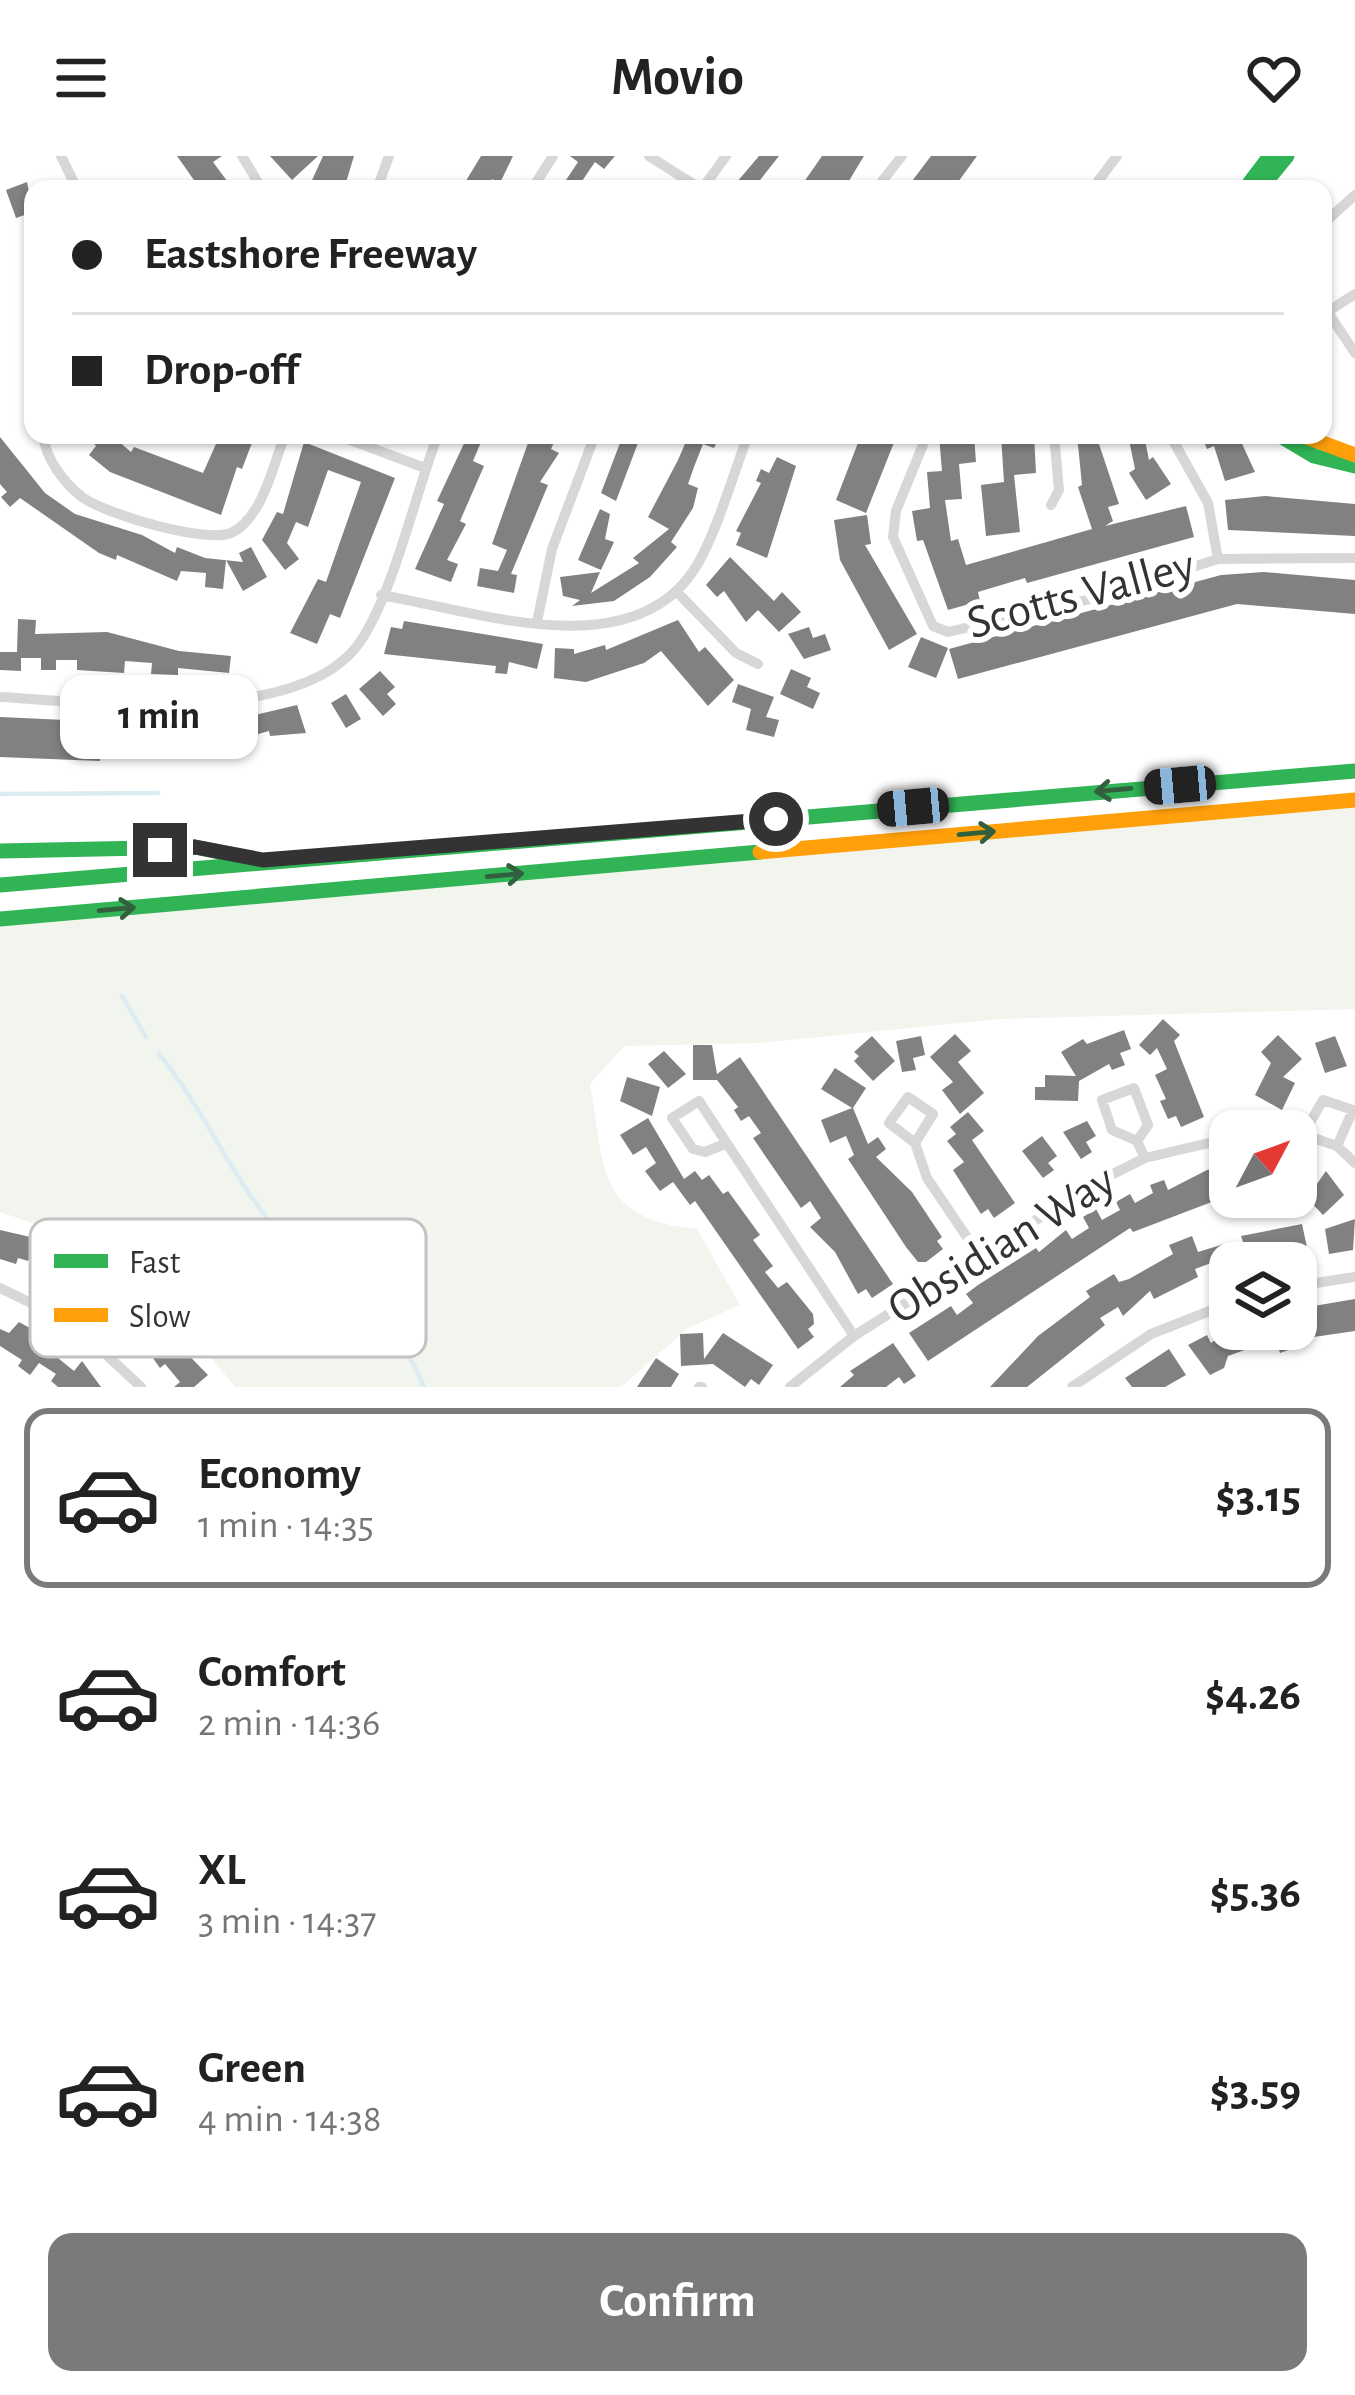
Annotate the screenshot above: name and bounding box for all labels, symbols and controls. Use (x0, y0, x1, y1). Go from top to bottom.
icon: menu (48, 45, 114, 111)
icon: heart (1241, 45, 1307, 111)
text: Movio (611, 51, 744, 105)
text: Eastshore Freeway (144, 232, 477, 277)
text: Drop-off (144, 348, 299, 393)
street label: Scotts Valley (962, 542, 1200, 648)
callout: 1 min (61, 676, 259, 760)
text: 1 min (118, 697, 200, 736)
car (1143, 764, 1217, 806)
one-way arrow (1094, 779, 1133, 802)
car (876, 786, 950, 828)
route start (749, 792, 803, 846)
one-way arrow (957, 821, 996, 844)
route end (133, 823, 187, 877)
one-way arrow (485, 863, 524, 886)
one-way arrow (96, 897, 135, 920)
north arrow (1209, 1110, 1317, 1218)
map controls (1209, 1110, 1317, 1350)
street label: Obsidian Way (880, 1156, 1124, 1334)
legend (30, 1219, 426, 1357)
button: layers (1209, 1242, 1317, 1350)
text: Fast (129, 1247, 181, 1280)
text: Slow (129, 1301, 190, 1334)
icon: car (54, 1444, 162, 1552)
text: Economy (198, 1452, 361, 1497)
text: $3.15 (1215, 1475, 1301, 1520)
text: 1 min · 14:35 (198, 1506, 374, 1545)
icon: car (54, 1642, 162, 1750)
text: Comfort (198, 1650, 346, 1695)
text: $4.26 (1205, 1673, 1301, 1718)
text: 2 min · 14:36 (198, 1704, 380, 1743)
icon: car (54, 1840, 162, 1948)
text: XL (198, 1848, 246, 1893)
text: $5.36 (1210, 1871, 1301, 1916)
text: 3 min · 14:37 (198, 1902, 377, 1941)
icon: car (54, 2038, 162, 2146)
text: Green (198, 2046, 306, 2091)
text: $3.59 (1210, 2069, 1301, 2114)
text: 4 min · 14:38 (198, 2100, 381, 2139)
button: Confirm (48, 2233, 1307, 2371)

